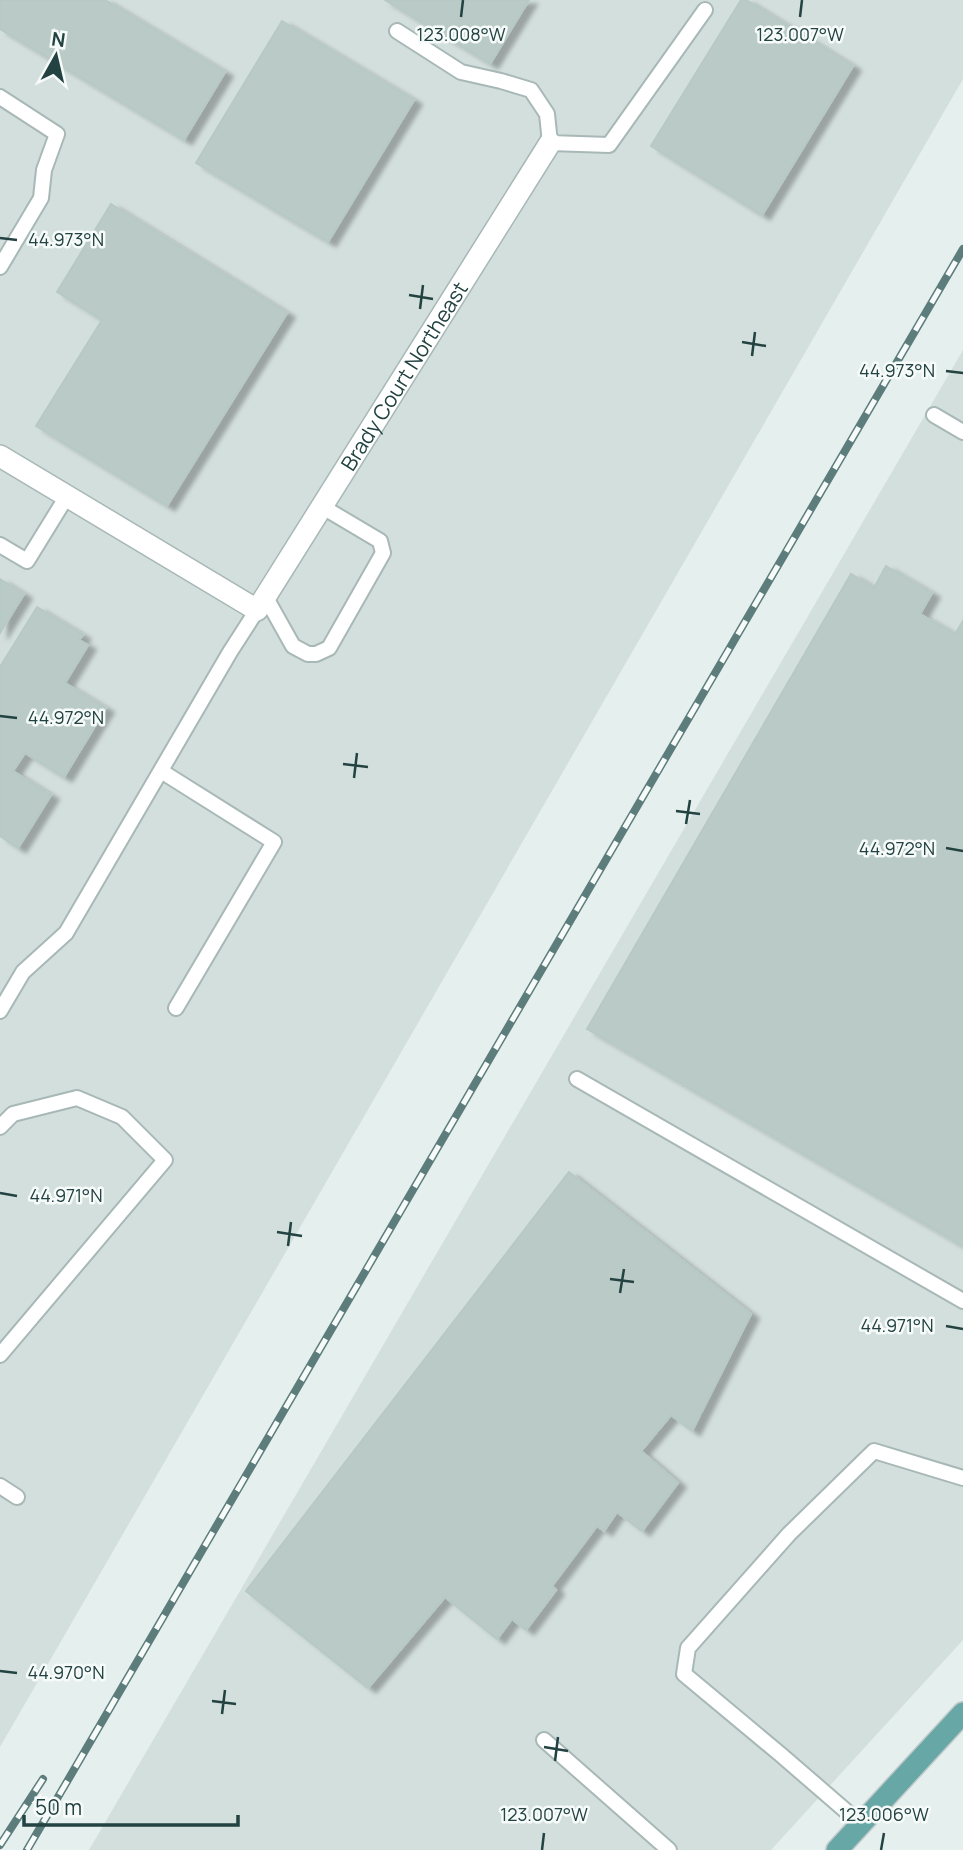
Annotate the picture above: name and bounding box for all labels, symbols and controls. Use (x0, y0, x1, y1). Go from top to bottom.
north arrow (21, 21, 91, 91)
text: 123.008°W (416, 22, 506, 46)
text: 123.007°W (756, 22, 844, 46)
text: N (50, 25, 67, 53)
text: 44.973°N (28, 227, 104, 251)
street label: Brady Court Northeast (334, 276, 474, 476)
text: 44.973°N (859, 358, 935, 382)
text: 44.972°N (28, 705, 104, 729)
text: 44.972°N (859, 836, 935, 860)
text: 44.971°N (29, 1183, 103, 1207)
text: 44.971°N (860, 1313, 934, 1337)
text: 44.970°N (28, 1660, 104, 1684)
scale bar (24, 1784, 238, 1828)
text: 50 m (35, 1793, 82, 1821)
text: 123.007°W (500, 1802, 588, 1826)
text: 123.006°W (839, 1802, 929, 1826)

